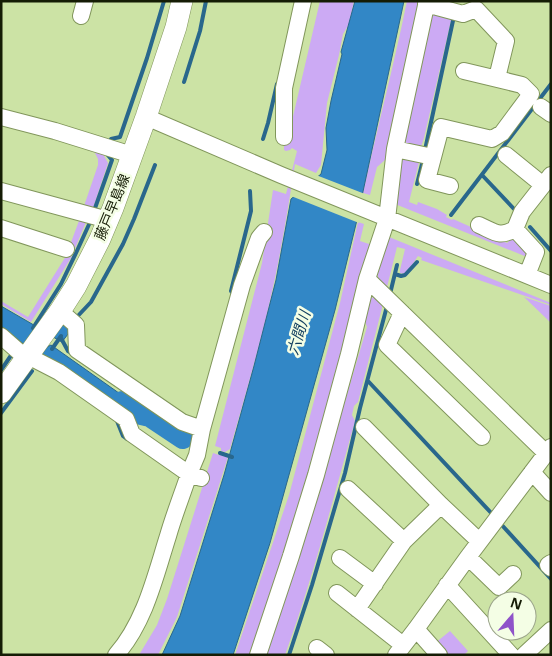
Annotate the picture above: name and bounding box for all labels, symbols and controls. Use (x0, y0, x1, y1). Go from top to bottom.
street label: 藤戸早島線 (90, 171, 133, 243)
water label: 六間川 (282, 306, 315, 357)
north arrow (487, 591, 537, 641)
text: N (508, 592, 525, 614)

